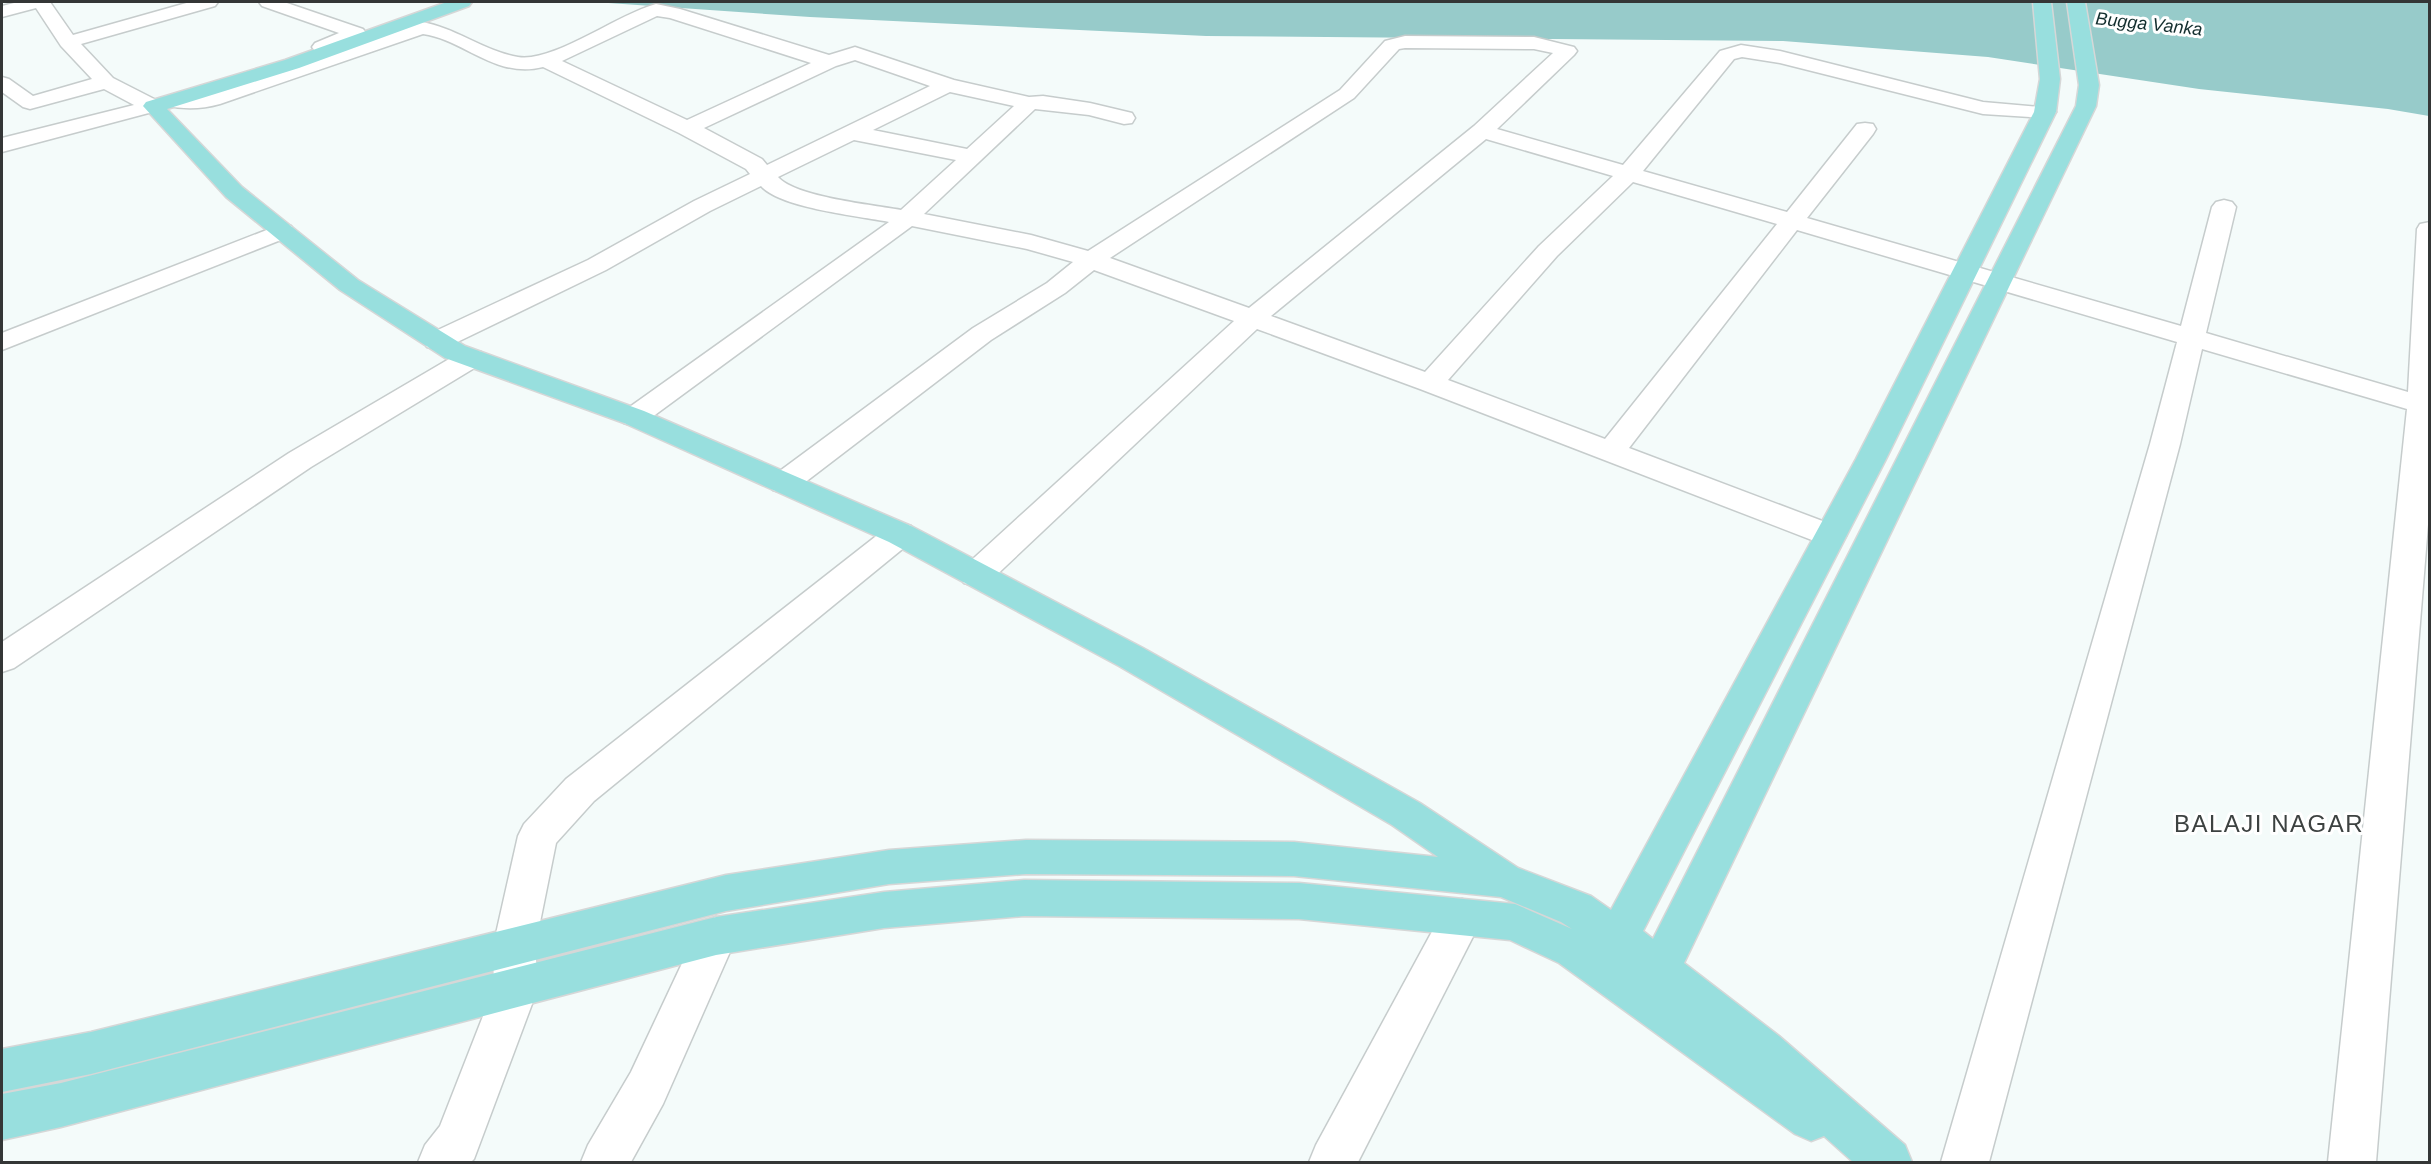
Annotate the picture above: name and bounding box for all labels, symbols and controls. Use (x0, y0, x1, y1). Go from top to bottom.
water label: Bugga Vanka (2095, 8, 2203, 40)
district label: BALAJI NAGAR (2174, 810, 2364, 837)

